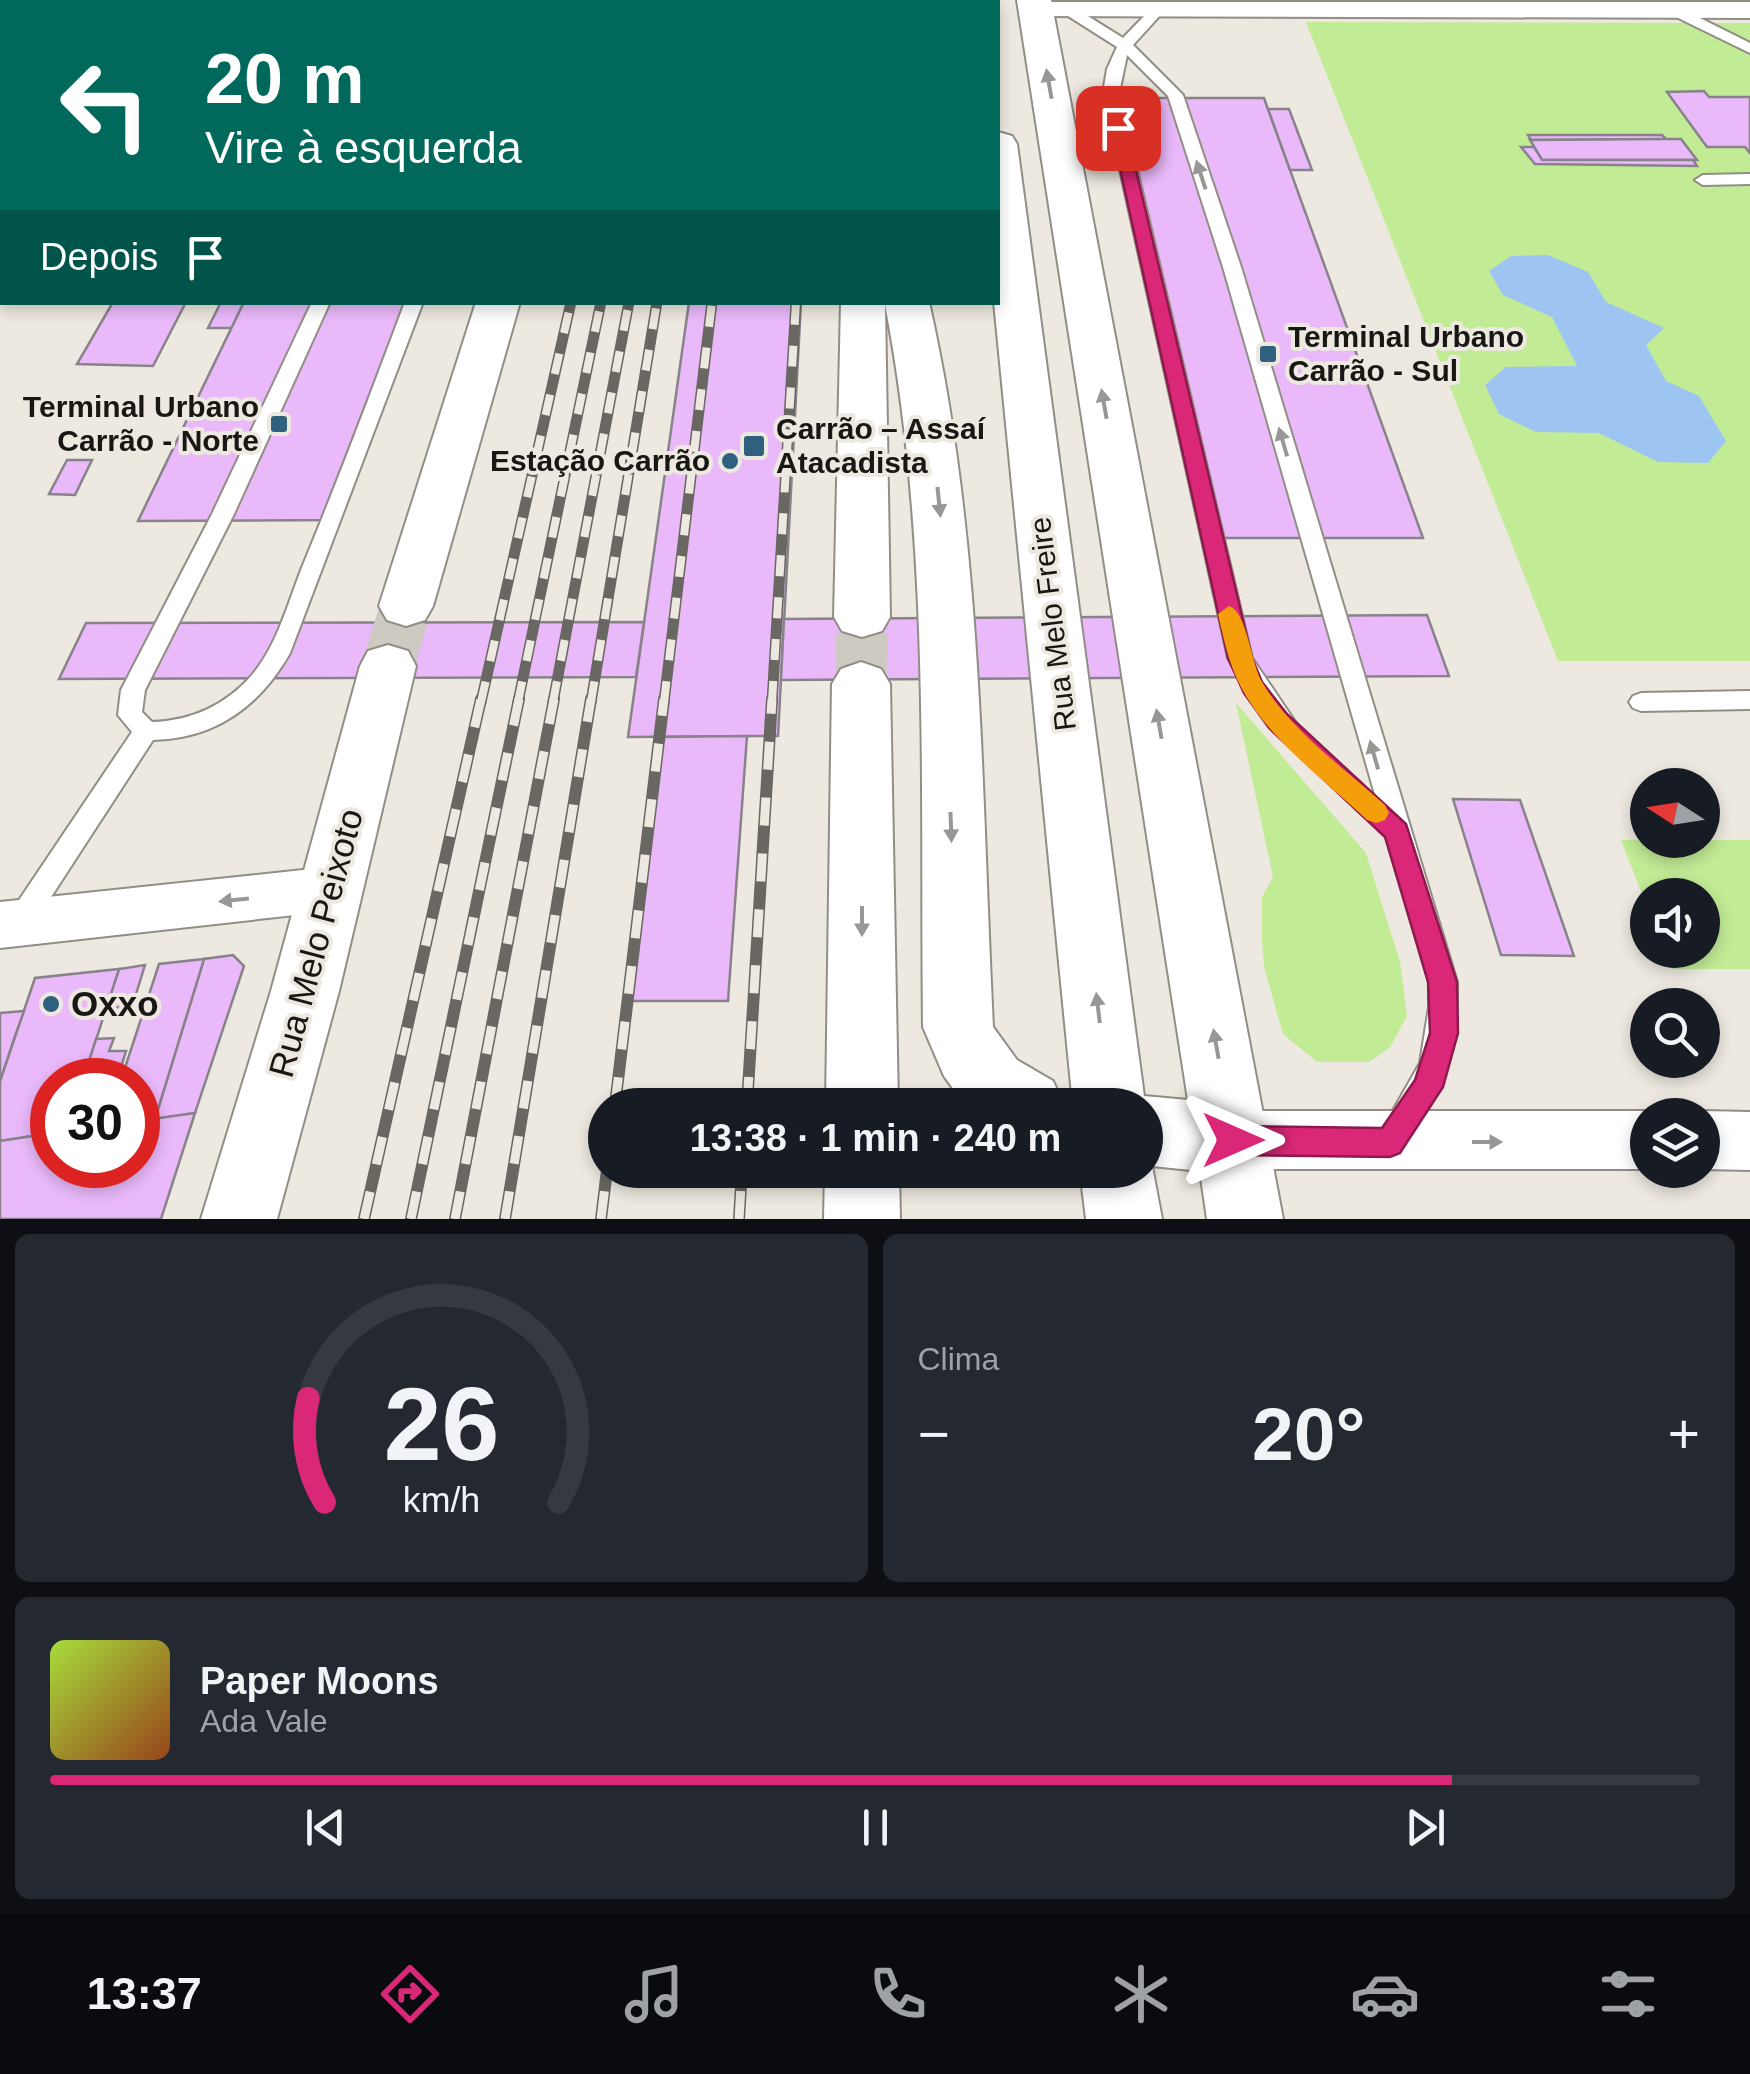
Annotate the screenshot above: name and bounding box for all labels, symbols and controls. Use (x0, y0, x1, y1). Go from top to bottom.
icon: left (40, 40, 170, 170)
text: 20 m (205, 40, 365, 118)
one-way arrow (1041, 67, 1056, 99)
pin (1076, 86, 1161, 171)
icon: arrive (1091, 101, 1146, 156)
text: Vire à esquerda (205, 122, 522, 173)
one-way arrow (1193, 159, 1208, 189)
icon: arrive (178, 230, 233, 285)
text: Depois (40, 236, 158, 278)
place label: Terminal Urbano Carrão - Sul (1288, 320, 1524, 387)
marker: Terminal Urbano Carrão - Sul (1257, 343, 1279, 365)
one-way arrow (1096, 388, 1111, 419)
place label: Terminal Urbano Carrão - Norte (23, 390, 259, 457)
place label: Carrão – Assaí Atacadista (776, 412, 987, 479)
marker: Terminal Urbano Carrão - Norte (268, 413, 290, 435)
one-way arrow (1275, 427, 1290, 457)
marker: Carrão – Assaí Atacadista (741, 433, 767, 459)
place label: Estação Carrão (490, 444, 710, 477)
marker: Estação Carrão (719, 450, 741, 472)
one-way arrow (931, 487, 947, 519)
street label: Rua Melo Freire (1023, 515, 1082, 733)
one-way arrow (1151, 708, 1166, 739)
one-way arrow (1366, 739, 1381, 769)
north arrow (1630, 768, 1720, 858)
map controls (1630, 768, 1720, 1188)
street label: Rua Melo Peixoto (261, 804, 370, 1081)
one-way arrow (943, 811, 959, 843)
button: sound (1630, 878, 1720, 968)
one-way arrow (218, 892, 250, 908)
one-way arrow (854, 905, 870, 937)
place label: Oxxo (71, 984, 159, 1023)
button: search (1630, 988, 1720, 1078)
one-way arrow (1090, 992, 1106, 1024)
marker: Oxxo (40, 993, 62, 1015)
one-way arrow (1208, 1028, 1223, 1059)
speed limit sign: 30 (30, 1058, 160, 1188)
position arrow (1181, 1088, 1285, 1192)
button: layers (1630, 1098, 1720, 1188)
text: 13:38 · 1 min · 240 m (690, 1117, 1061, 1159)
one-way arrow (1471, 1133, 1503, 1149)
text: Clima (918, 1341, 999, 1377)
text: 26 (383, 1366, 499, 1482)
text: 20° (1252, 1392, 1365, 1476)
text: − (918, 1403, 950, 1465)
text: + (1668, 1403, 1700, 1465)
text: km/h (403, 1480, 480, 1520)
text: Paper Moons (200, 1660, 439, 1702)
text: Ada Vale (200, 1703, 328, 1739)
icon: previous (298, 1800, 353, 1855)
icon: pause (848, 1800, 903, 1855)
icon: next (1398, 1800, 1453, 1855)
icon: directions (375, 1959, 445, 2029)
icon: music (619, 1959, 689, 2029)
icon: phone (863, 1959, 933, 2029)
icon: climate (1106, 1959, 1176, 2029)
icon: car (1350, 1959, 1420, 2029)
icon: filters (1593, 1959, 1663, 2029)
text: 13:37 (87, 1968, 202, 2019)

